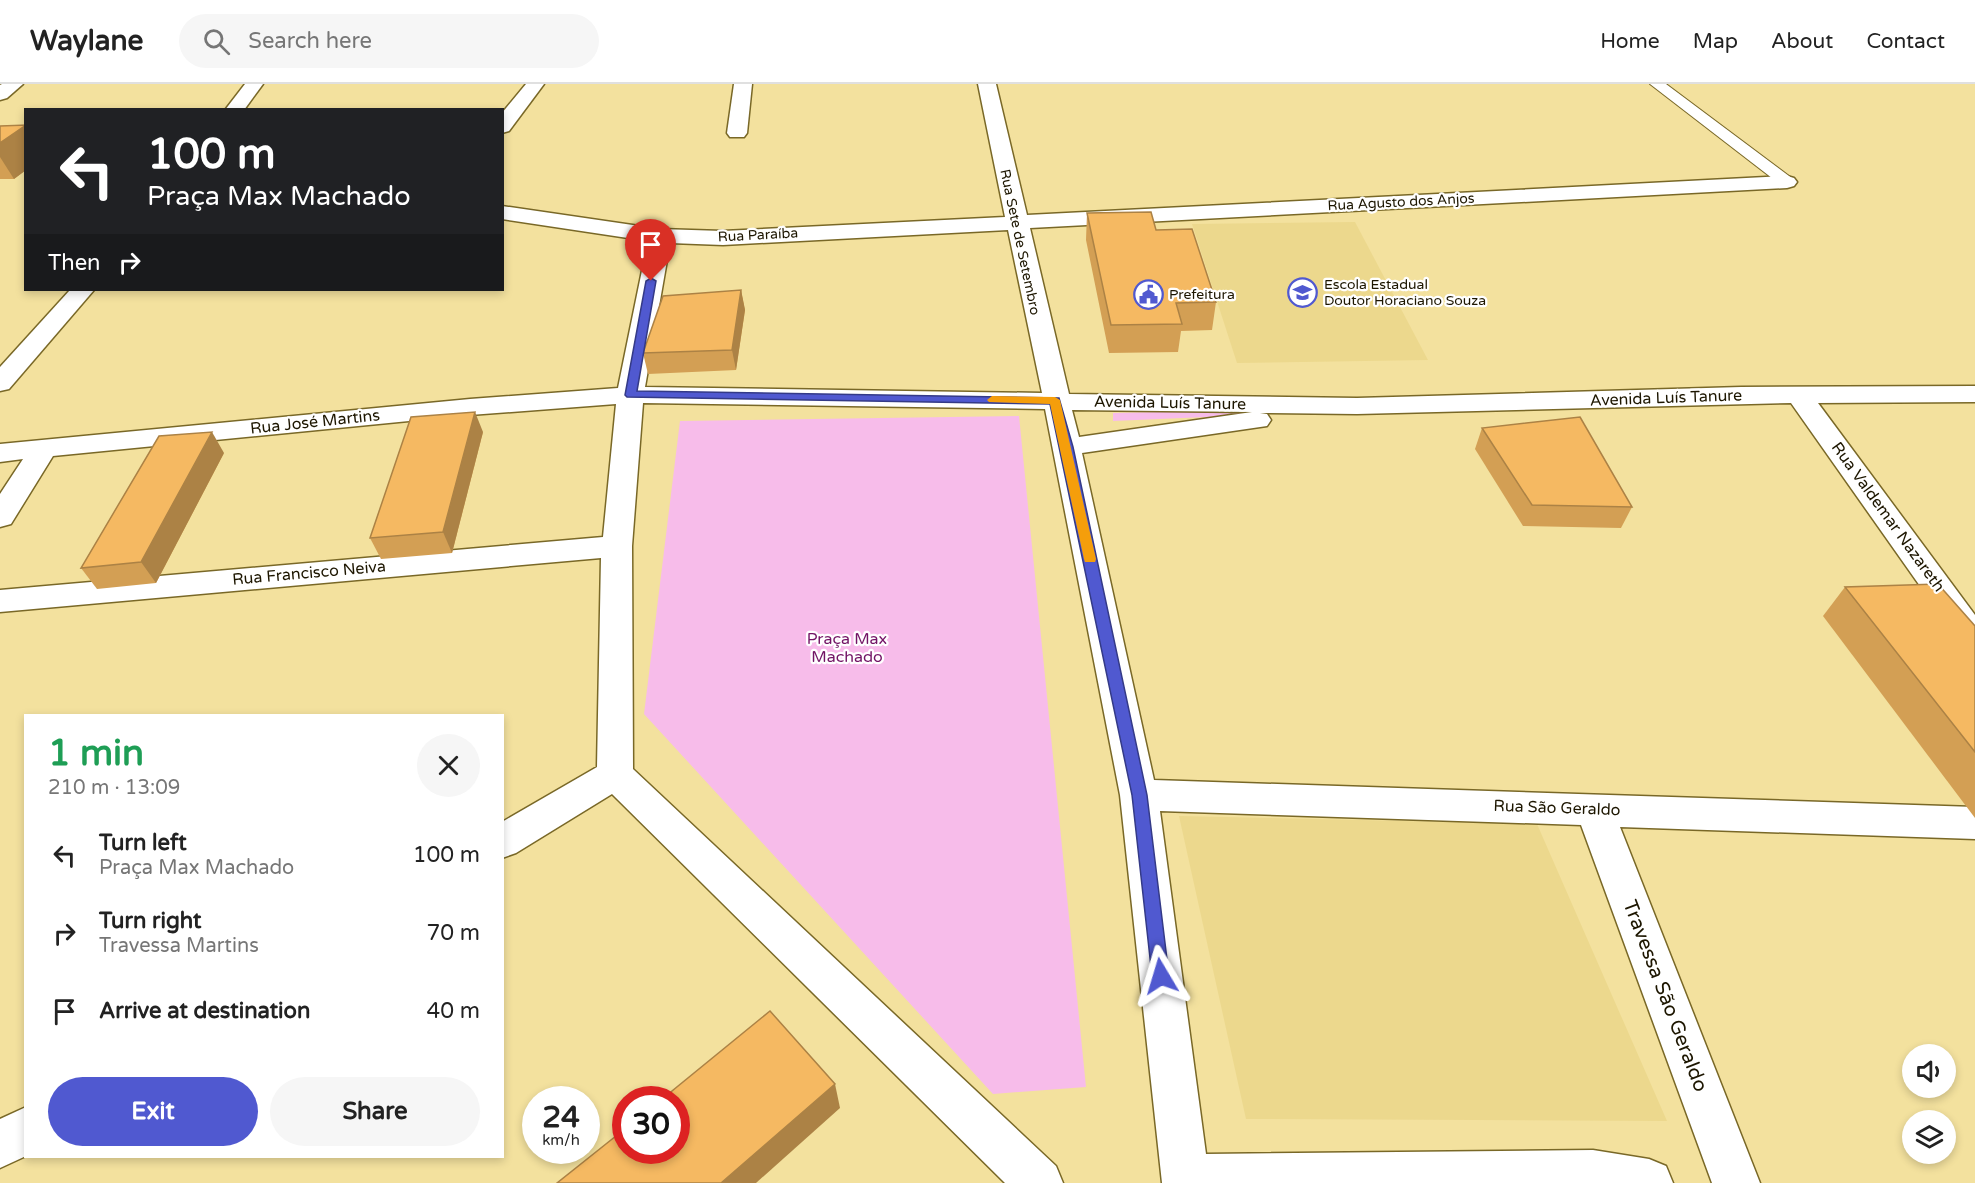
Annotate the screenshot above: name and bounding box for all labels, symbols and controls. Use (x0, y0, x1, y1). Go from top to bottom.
search box (179, 14, 599, 68)
text: Waylane (30, 24, 143, 58)
icon: search (200, 25, 233, 58)
text: Search here (248, 28, 372, 54)
text: Home (1600, 29, 1660, 54)
text: Map (1693, 29, 1738, 54)
text: About (1771, 29, 1833, 54)
text: Contact (1866, 29, 1945, 54)
text: 100 m (147, 129, 276, 180)
icon: left (48, 132, 126, 210)
street label: Rua Sete de Setembro (996, 167, 1044, 317)
text: Praça Max Machado (147, 180, 411, 213)
street label: Rua Agusto dos Anjos (1327, 190, 1475, 214)
pin (625, 219, 676, 281)
street label: Rua Paraíba (717, 224, 799, 246)
icon: arrive (634, 228, 667, 261)
icon: right (113, 246, 146, 279)
text: Then (48, 250, 101, 276)
school or university icon: Escola Estadual Doutor Horaciano Souza (1287, 276, 1319, 308)
place label: Escola Estadual Doutor Horaciano Souza (1324, 276, 1486, 309)
public building icon: Prefeitura (1132, 278, 1164, 310)
place label: Prefeitura (1169, 286, 1235, 303)
street label: Avenida Luís Tanure (1590, 385, 1742, 411)
street label: Avenida Luís Tanure (1094, 392, 1246, 414)
street label: Rua José Martins (249, 405, 381, 439)
street label: Rua Valdemar Nazareth (1827, 438, 1949, 596)
street label: Rua Francisco Neiva (231, 556, 387, 590)
park label: Praça Max Machado (807, 629, 887, 667)
text: 1 min (48, 732, 144, 775)
button: close (417, 734, 480, 797)
text: 210 m · 13:09 (48, 776, 180, 800)
street label: Rua São Geraldo (1493, 796, 1621, 820)
text: Turn left (99, 830, 187, 856)
icon: left (48, 839, 81, 872)
text: 100 m (413, 842, 480, 868)
text: Praça Max Machado (99, 856, 294, 880)
street label: Travessa São Geraldo (1617, 897, 1713, 1095)
text: Turn right (99, 908, 201, 934)
icon: right (48, 917, 81, 950)
text: 70 m (426, 920, 480, 946)
text: Travessa Martins (99, 934, 259, 958)
position arrow (1129, 944, 1193, 1008)
icon: arrive (48, 995, 81, 1028)
text: Arrive at destination (99, 998, 310, 1024)
text: 40 m (426, 998, 480, 1024)
map controls (1902, 1044, 1956, 1164)
button: sound (1902, 1044, 1956, 1098)
button: Exit (48, 1077, 258, 1146)
button: Share (270, 1077, 480, 1146)
speed limit sign: 30 (612, 1086, 690, 1164)
text: 24 (542, 1099, 580, 1136)
button: layers (1902, 1110, 1956, 1164)
text: km/h (542, 1131, 580, 1149)

